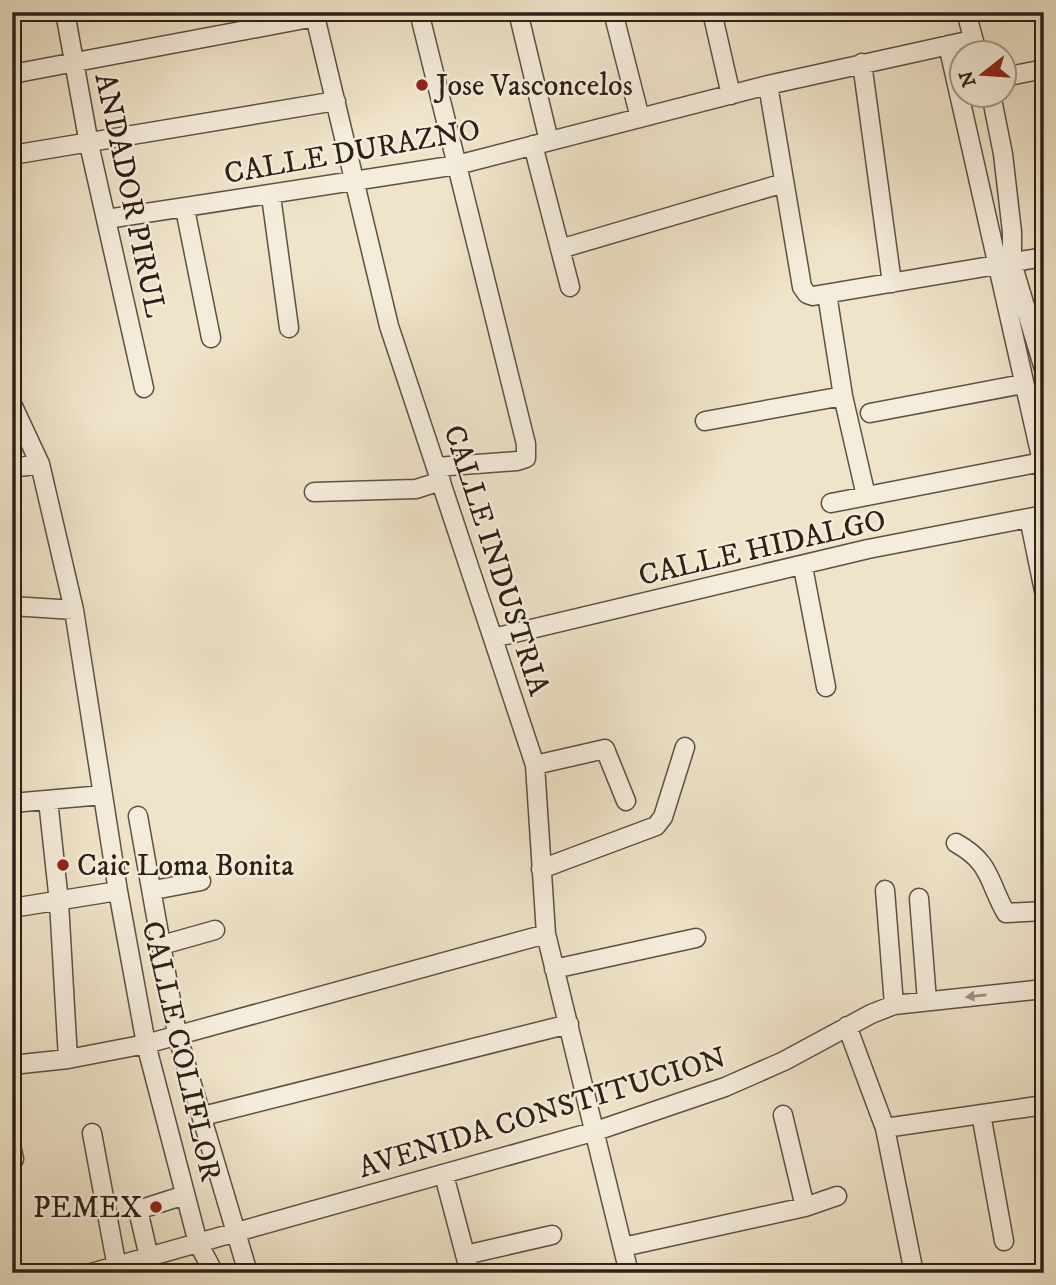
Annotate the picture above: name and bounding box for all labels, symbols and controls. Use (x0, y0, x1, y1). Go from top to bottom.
north arrow (948, 38, 1018, 108)
text: N (955, 67, 981, 89)
place label: Jose Vasconcelos (433, 68, 633, 105)
street label: ANDADOR PIRUL (86, 70, 174, 321)
marker: Jose Vasconcelos (414, 77, 430, 93)
street label: CALLE DURAZNO (221, 112, 483, 193)
street label: CALLE INDUSTRIA (434, 421, 557, 701)
street label: CALLE HIDALGO (635, 502, 890, 595)
place label: Caic Loma Bonita (77, 848, 294, 885)
marker: Caic Loma Bonita (55, 857, 71, 873)
street label: CALLE COLIFLOR (133, 918, 228, 1185)
one-way arrow (965, 991, 987, 1002)
street label: AVENIDA CONSTITUCION (354, 1040, 731, 1187)
place label: PEMEX (33, 1190, 142, 1227)
marker: PEMEX (148, 1199, 164, 1215)

